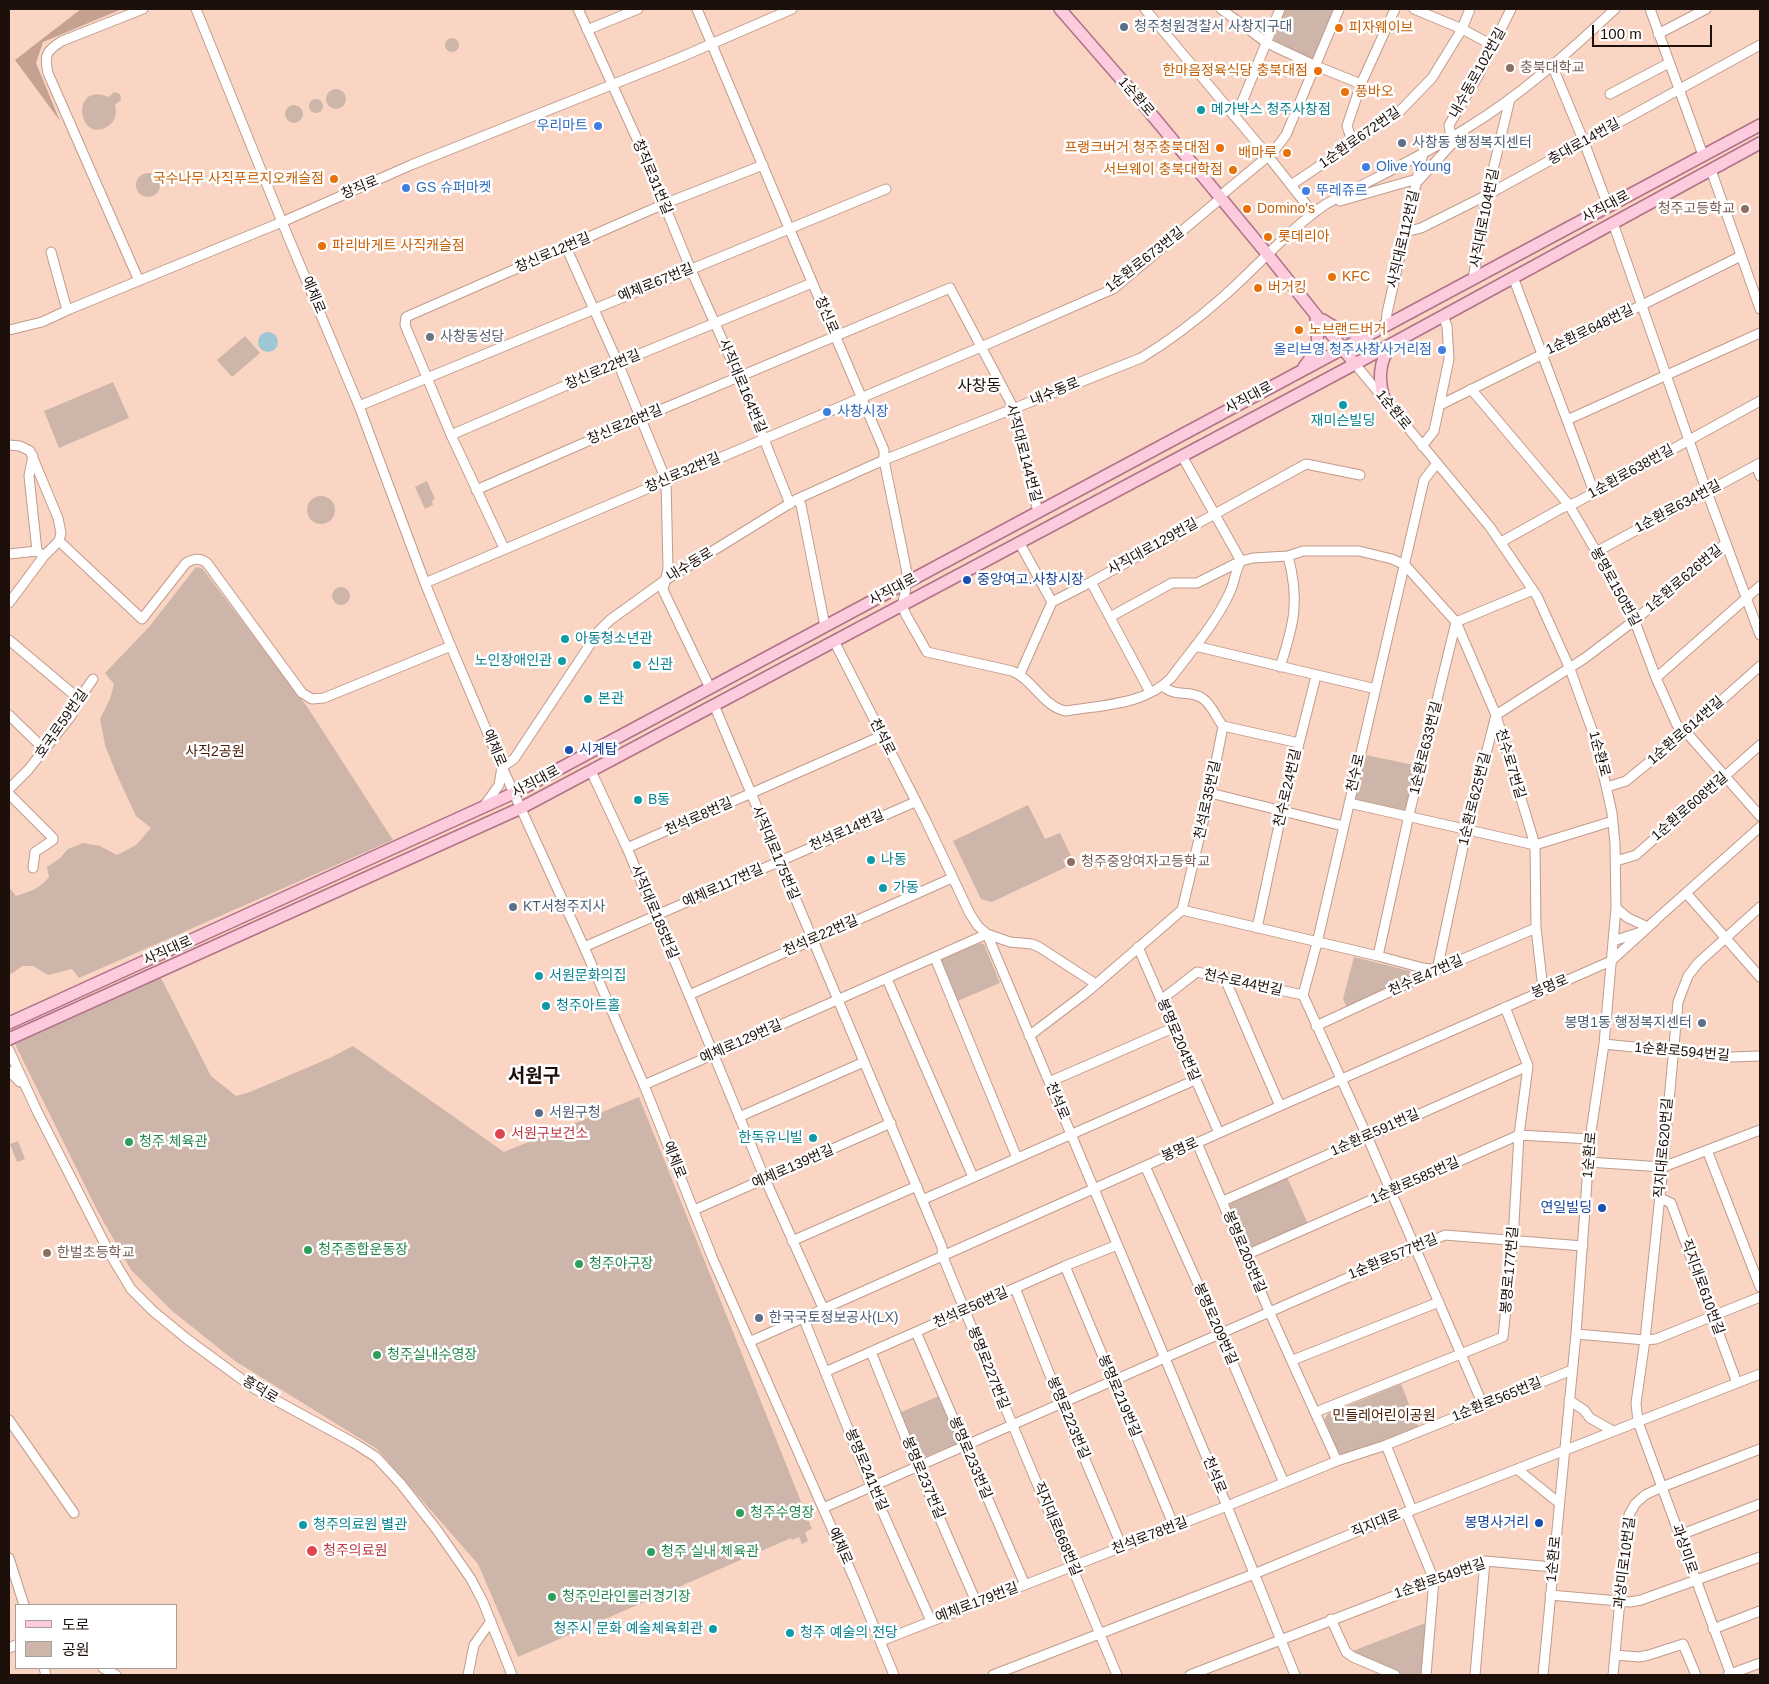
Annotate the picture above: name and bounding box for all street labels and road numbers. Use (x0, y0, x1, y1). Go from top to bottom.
street label: 내수동로102번길 (1446, 25, 1510, 121)
street label: 1순환로 (1114, 74, 1158, 120)
street label: 1순환로672번길 (1316, 104, 1404, 172)
street label: 충대로14번길 (1545, 115, 1623, 169)
street label: 창직로31번길 (629, 137, 675, 217)
street label: 사직대로104번길 (1467, 167, 1503, 269)
street label: 창직로 (339, 173, 381, 203)
street label: 사직대로 (1579, 187, 1633, 227)
street label: 사직대로112번길 (1385, 189, 1423, 289)
street label: 1순환로673번길 (1102, 224, 1188, 296)
street label: 창신로12번길 (513, 230, 593, 276)
street label: 예체로67번길 (616, 260, 696, 306)
street label: 예체로 (298, 274, 328, 316)
street label: 창신로 (811, 294, 841, 336)
street label: 1순환로648번길 (1543, 302, 1637, 358)
street label: 사직대로164번길 (715, 336, 769, 436)
street label: 창신로22번길 (563, 347, 643, 393)
street label: 내수동로 (1028, 375, 1082, 409)
street label: 사직대로 (1222, 378, 1276, 418)
street label: 1순환로 (1372, 387, 1414, 433)
street label: 창신로26번길 (585, 402, 665, 448)
street label: 사직대로144번길 (1002, 402, 1044, 504)
street label: 1순환로638번길 (1585, 441, 1677, 503)
street label: 창신로32번길 (643, 450, 723, 496)
street label: 1순환로634번길 (1632, 477, 1724, 537)
street label: 사직대로129번길 (1105, 515, 1201, 579)
street label: 1순환로626번길 (1642, 542, 1726, 616)
street label: 내수동로 (664, 545, 716, 585)
street label: 봉명로150번길 (1586, 545, 1644, 629)
street label: 사직대로 (866, 570, 920, 610)
street label: 호국로59번길 (32, 686, 92, 762)
street label: 1순환로614번길 (1644, 693, 1728, 769)
street label: 1순환로633번길 (1406, 700, 1446, 796)
street label: 천석로 (866, 716, 898, 758)
street label: 예체로 (479, 727, 509, 769)
street label: 천수로7번길 (1491, 727, 1529, 801)
street label: 1순환로 (1585, 729, 1613, 779)
street label: 천수로24번길 (1271, 747, 1305, 829)
street label: 1순환로625번길 (1455, 751, 1495, 847)
street label: 천수로 (1343, 752, 1369, 794)
street label: 천석로35번길 (1191, 759, 1225, 841)
street label: 사직대로 (509, 762, 563, 802)
street label: 1순환로608번길 (1648, 769, 1732, 845)
street label: 천석로8번길 (663, 795, 735, 839)
street label: 사직대로175번길 (748, 803, 802, 903)
street label: 천석로14번길 (807, 807, 887, 855)
street label: 예체로117번길 (680, 861, 766, 911)
street label: 사직대로185번길 (627, 862, 681, 962)
street label: 천석로22번길 (781, 912, 861, 960)
street label: 사직대로 (141, 933, 195, 969)
street label: 천수로47번길 (1386, 952, 1466, 1000)
street label: 천수로44번길 (1202, 966, 1284, 1000)
street label: 봉명로 (1529, 972, 1571, 1002)
street label: 봉명로204번길 (1153, 996, 1203, 1084)
street label: 예체로129번길 (697, 1016, 785, 1068)
street label: 1순환로594번길 (1634, 1039, 1730, 1065)
street label: 천석로 (1042, 1080, 1072, 1122)
street label: 직지대로620번길 (1651, 1097, 1677, 1199)
street label: 1순환로591번길 (1328, 1106, 1422, 1160)
street label: 1순환로 (1580, 1131, 1600, 1179)
street label: 봉명로 (1159, 1134, 1201, 1166)
street label: 예체로 (659, 1139, 689, 1181)
street label: 예체로139번길 (749, 1141, 837, 1193)
street label: 1순환로585번길 (1368, 1154, 1462, 1208)
street label: 봉명로205번길 (1219, 1208, 1269, 1296)
street label: 봉명로177번길 (1498, 1226, 1522, 1314)
street label: 1순환로577번길 (1346, 1231, 1440, 1283)
street label: 직지대로610번길 (1677, 1237, 1727, 1337)
street label: 봉명로209번길 (1189, 1280, 1241, 1368)
street label: 천석로56번길 (931, 1284, 1011, 1332)
street label: 봉명로227번길 (964, 1324, 1012, 1412)
street label: 봉명로219번길 (1094, 1352, 1144, 1440)
street label: 흥덕로 (239, 1373, 281, 1407)
street label: 봉명로223번길 (1043, 1374, 1093, 1462)
street label: 1순환로565번길 (1450, 1374, 1544, 1426)
street label: 봉명로233번길 (945, 1414, 995, 1502)
street label: 봉명로241번길 (841, 1426, 891, 1514)
street label: 봉명로237번길 (898, 1434, 948, 1522)
street label: 천석로 (1199, 1454, 1229, 1496)
street label: 직지대로668번길 (1030, 1479, 1084, 1579)
street label: 직지대로 (1349, 1507, 1403, 1541)
street label: 천석로78번길 (1110, 1514, 1190, 1558)
street label: 과상미로10번길 (1611, 1516, 1639, 1610)
street label: 과상미로 (1668, 1522, 1700, 1576)
street label: 예체로 (824, 1525, 856, 1567)
street label: 1순환로 (1543, 1535, 1565, 1583)
street label: 1순환로549번길 (1392, 1556, 1488, 1602)
street label: 예체로179번길 (933, 1579, 1021, 1627)

